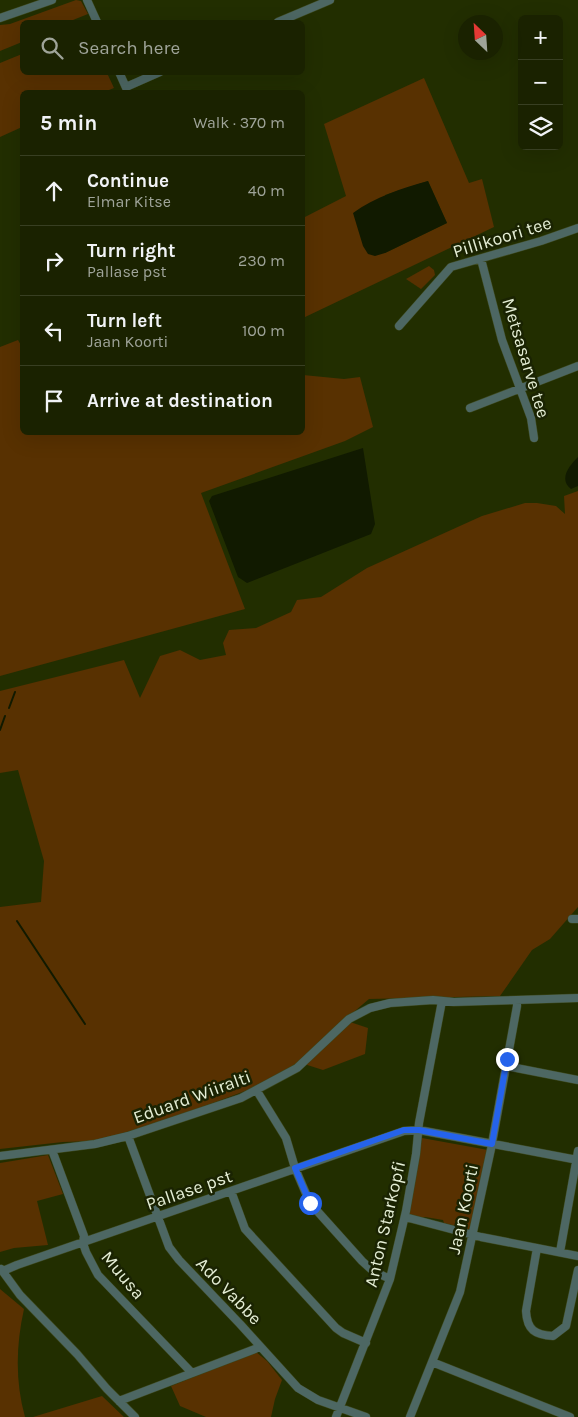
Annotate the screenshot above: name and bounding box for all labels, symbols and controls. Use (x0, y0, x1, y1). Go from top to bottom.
north arrow (458, 15, 503, 60)
map controls (518, 15, 563, 150)
button: + (518, 15, 563, 60)
search box (20, 20, 305, 75)
icon: search (38, 34, 66, 62)
text: Search here (78, 37, 180, 59)
button: − (518, 60, 563, 105)
button: layers (518, 105, 563, 150)
text: 5 min (40, 111, 97, 135)
text: Walk · 370 m (193, 113, 285, 132)
text: Continue (87, 170, 169, 192)
icon: ahead (40, 177, 68, 205)
text: 40 m (248, 181, 285, 200)
text: Elmar Kitse (87, 192, 171, 211)
street label: Pillikoori tee (450, 212, 554, 262)
text: Turn right (87, 240, 176, 262)
icon: right (40, 247, 68, 275)
text: 230 m (238, 251, 285, 270)
text: Pallase pst (87, 262, 167, 281)
street label: Metsasarve tee (497, 295, 555, 421)
text: Turn left (87, 310, 162, 332)
icon: left (40, 317, 68, 345)
text: 100 m (242, 321, 285, 340)
text: Jaan Koorti (87, 332, 168, 351)
icon: arrive (40, 387, 68, 415)
text: Arrive at destination (87, 390, 273, 412)
route end (496, 1048, 519, 1071)
street label: Eduard Wiiralti (130, 1066, 254, 1128)
street label: Anton Starkopfi (360, 1159, 410, 1289)
street label: Jaan Koorti (443, 1162, 483, 1256)
street label: Pallase pst (143, 1165, 235, 1215)
route start (299, 1192, 322, 1215)
street label: Muusa (96, 1246, 150, 1304)
street label: Ado Vabbe (192, 1253, 266, 1329)

